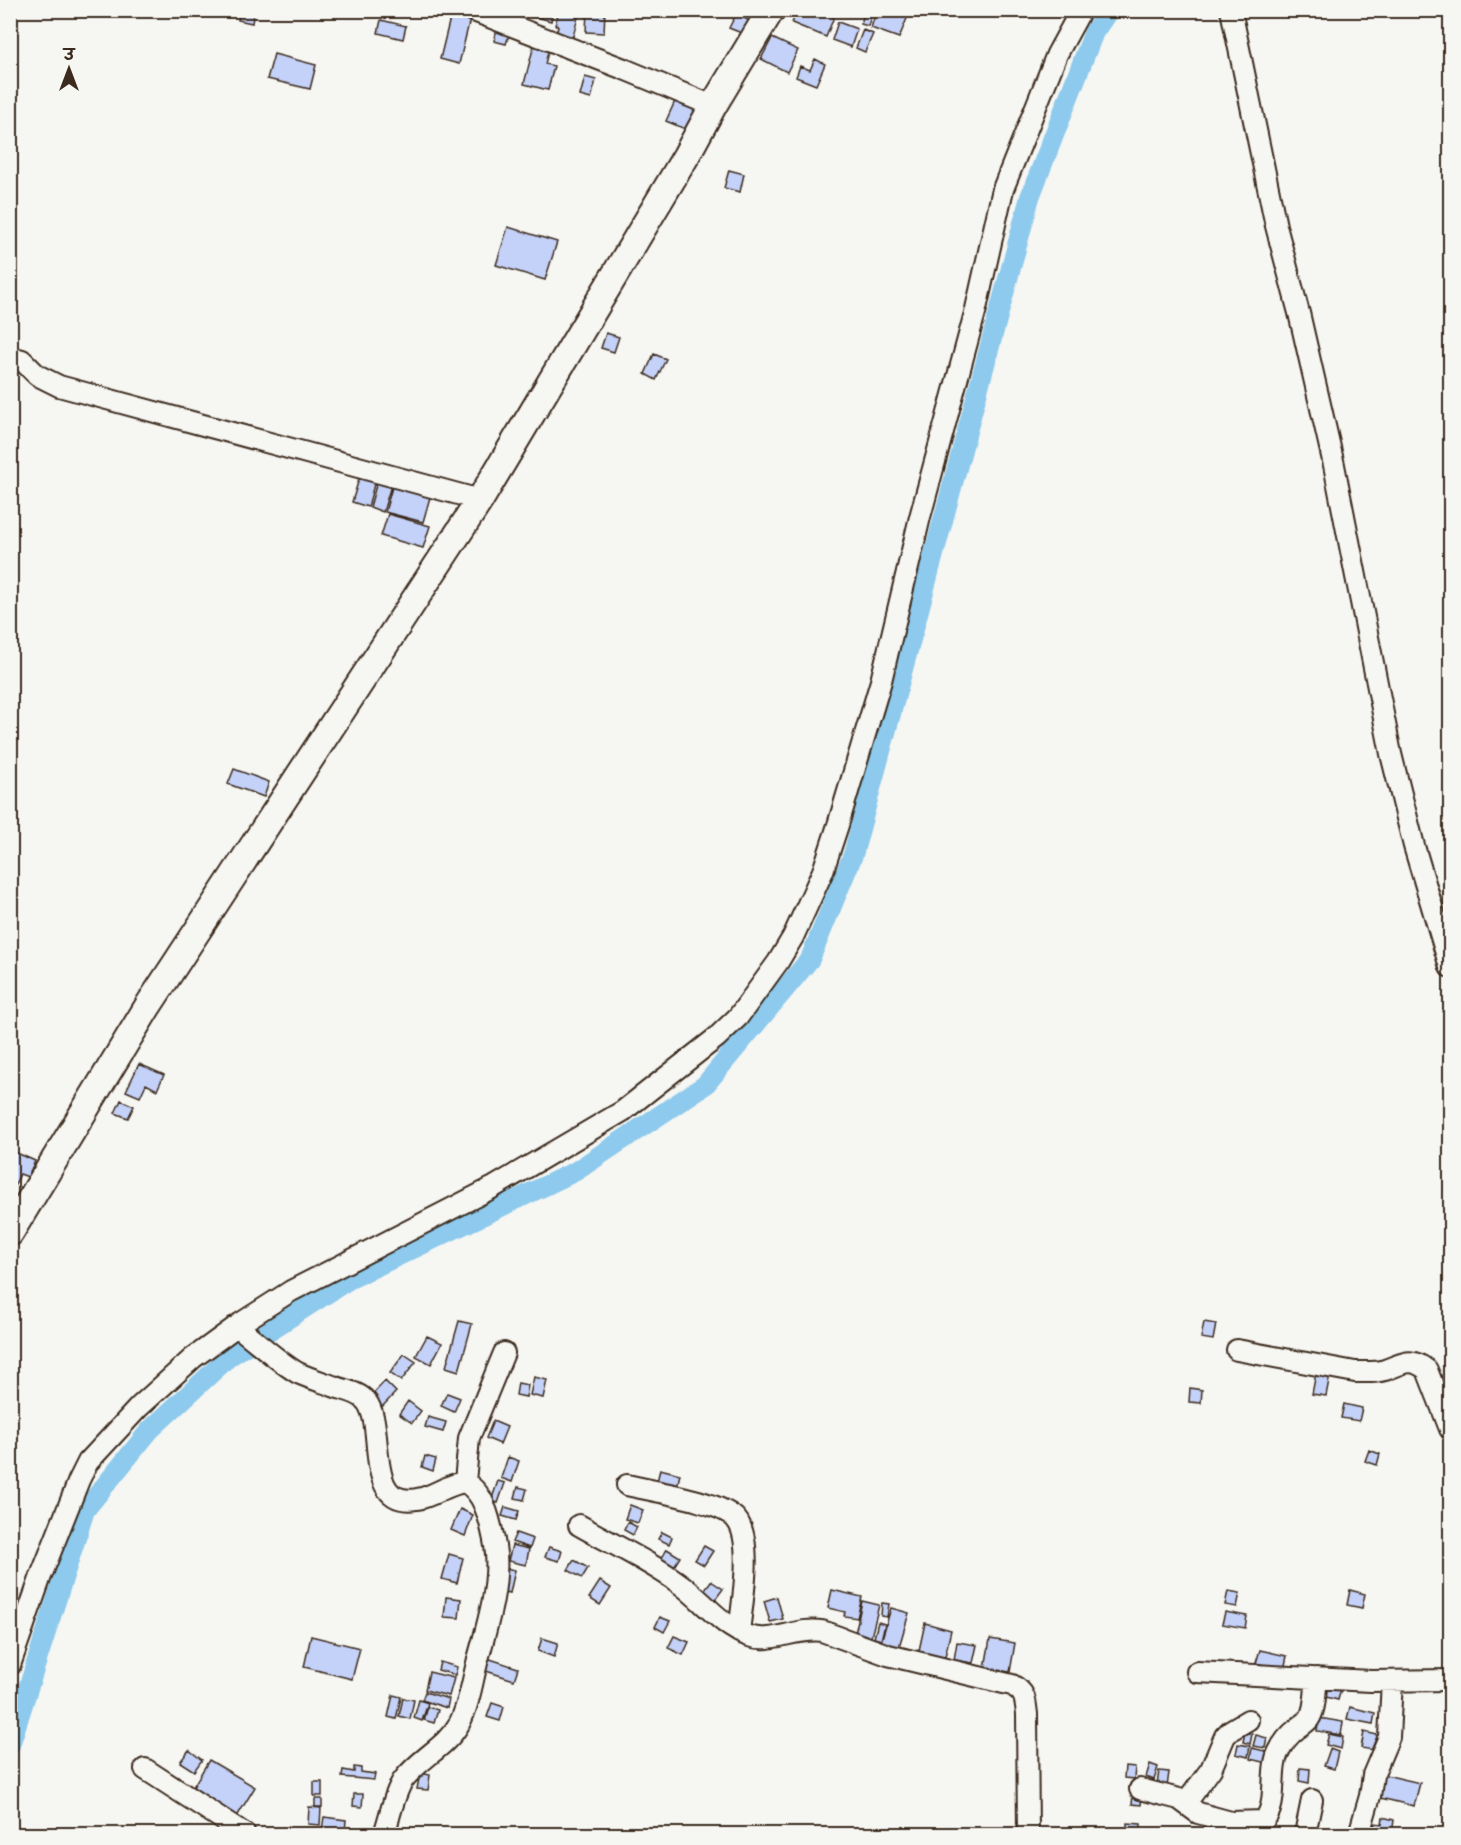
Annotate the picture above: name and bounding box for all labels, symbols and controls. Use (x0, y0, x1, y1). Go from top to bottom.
north arrow (39, 39, 99, 99)
text: उ (62, 48, 76, 67)

